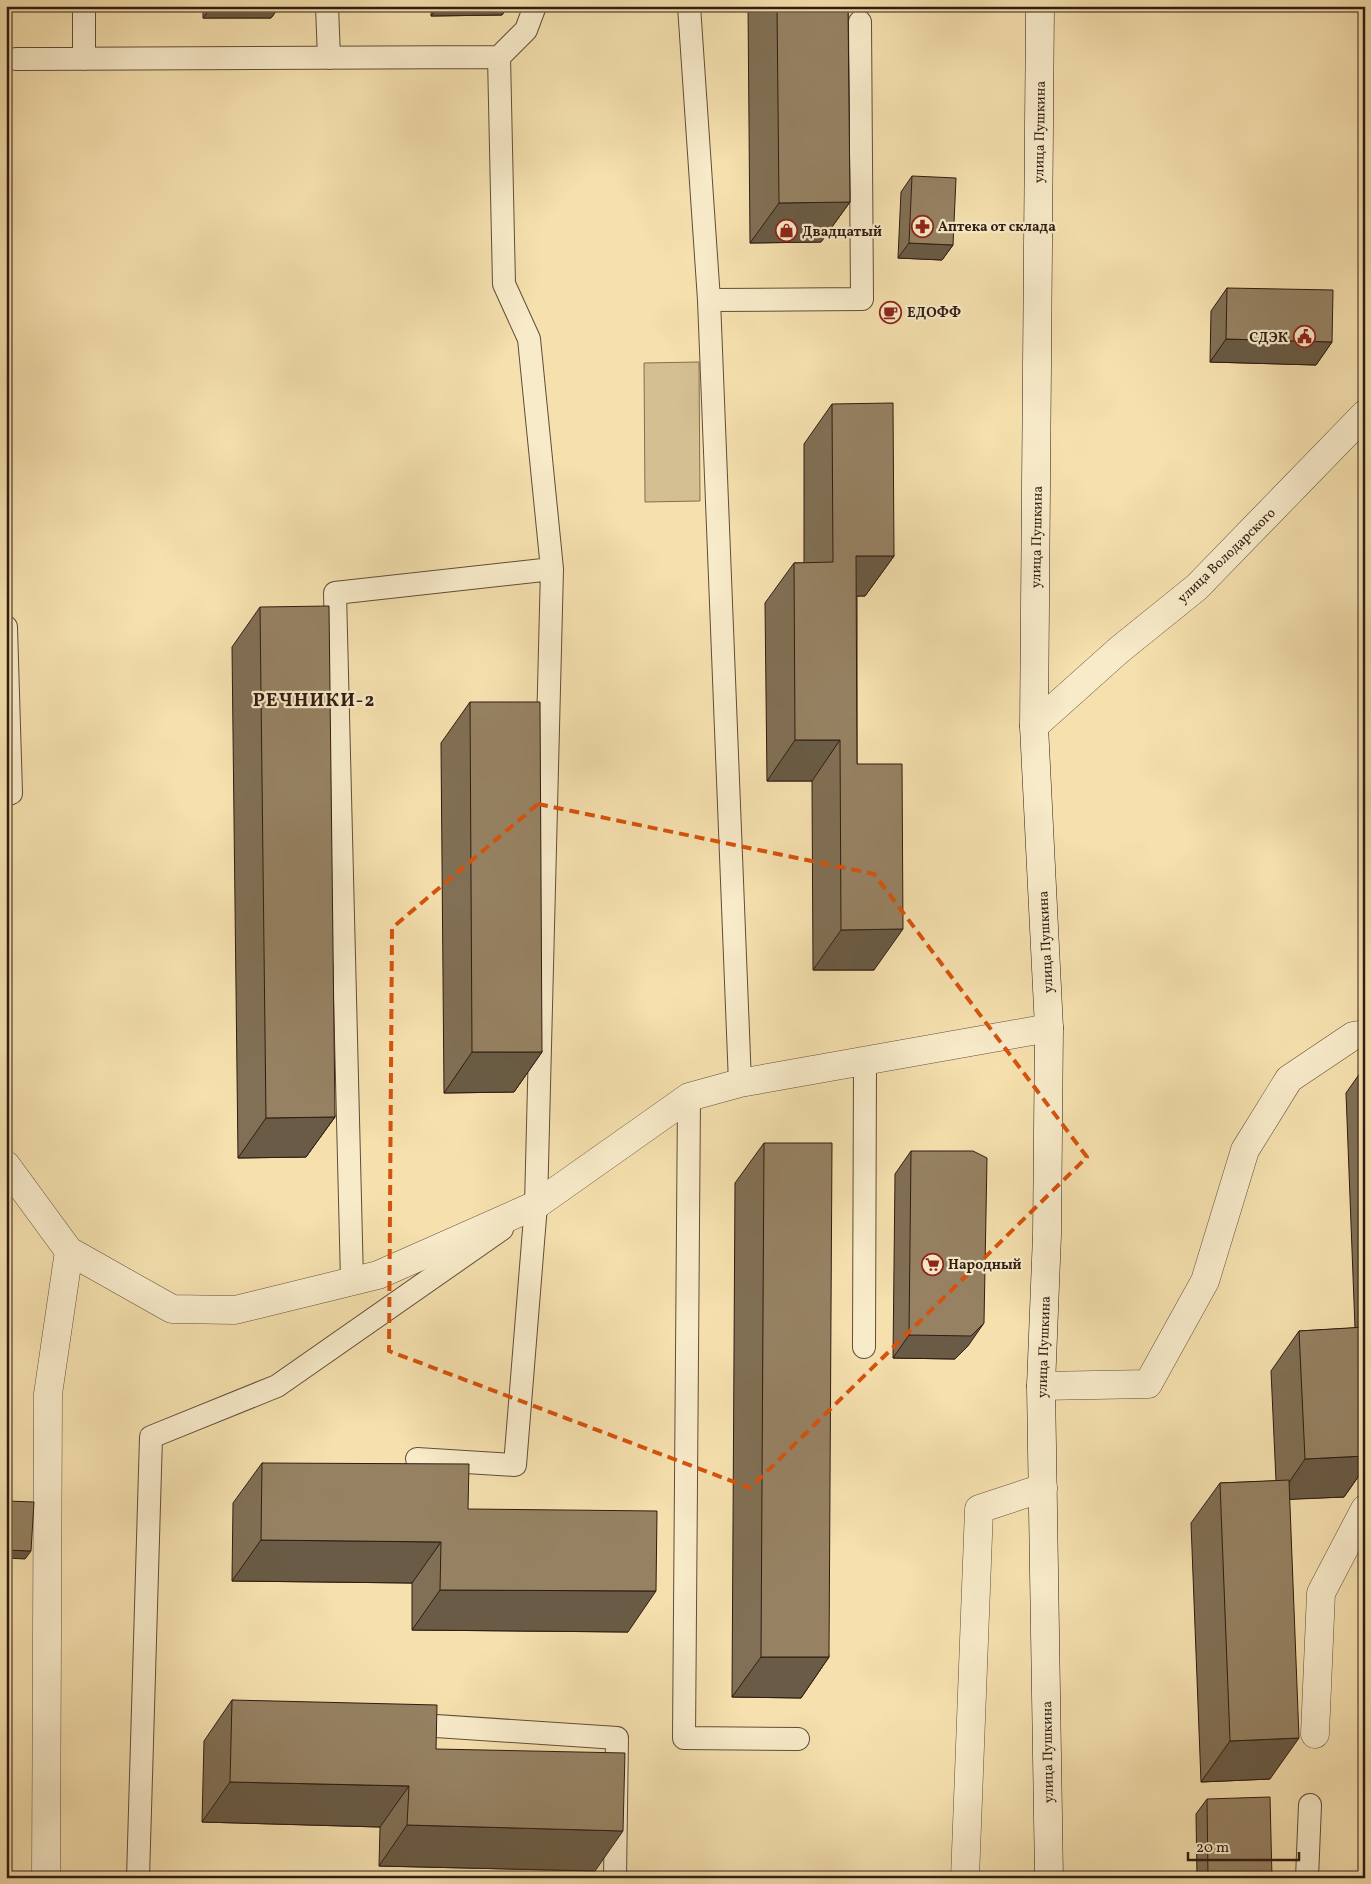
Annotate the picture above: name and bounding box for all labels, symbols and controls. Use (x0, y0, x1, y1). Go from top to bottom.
street label: улица Пушкина (1030, 81, 1051, 183)
pharmacy icon: Аптека от склада (910, 214, 934, 238)
place label: Аптека от склада (938, 218, 1056, 237)
shop icon: Двадцатый (774, 219, 798, 243)
place label: Двадцатый (802, 223, 882, 242)
cafe icon: ЕДОФФ (879, 300, 903, 324)
place label: ЕДОФФ (907, 304, 961, 323)
public building icon: СДЭК (1292, 325, 1316, 349)
place label: СДЭК (1249, 329, 1288, 348)
street label: улица Пушкина (1027, 486, 1048, 588)
street label: улица Володарского (1174, 504, 1280, 608)
district label: РЕЧНИКИ-2 (253, 688, 375, 714)
street label: улица Пушкина (1034, 890, 1059, 994)
supermarket icon: Народный (920, 1252, 944, 1276)
place label: Народный (948, 1256, 1022, 1275)
street label: улица Пушкина (1033, 1296, 1056, 1399)
street label: улица Пушкина (1038, 1701, 1059, 1803)
scale bar (1188, 1829, 1300, 1861)
text: 20 m (1196, 1838, 1229, 1859)

